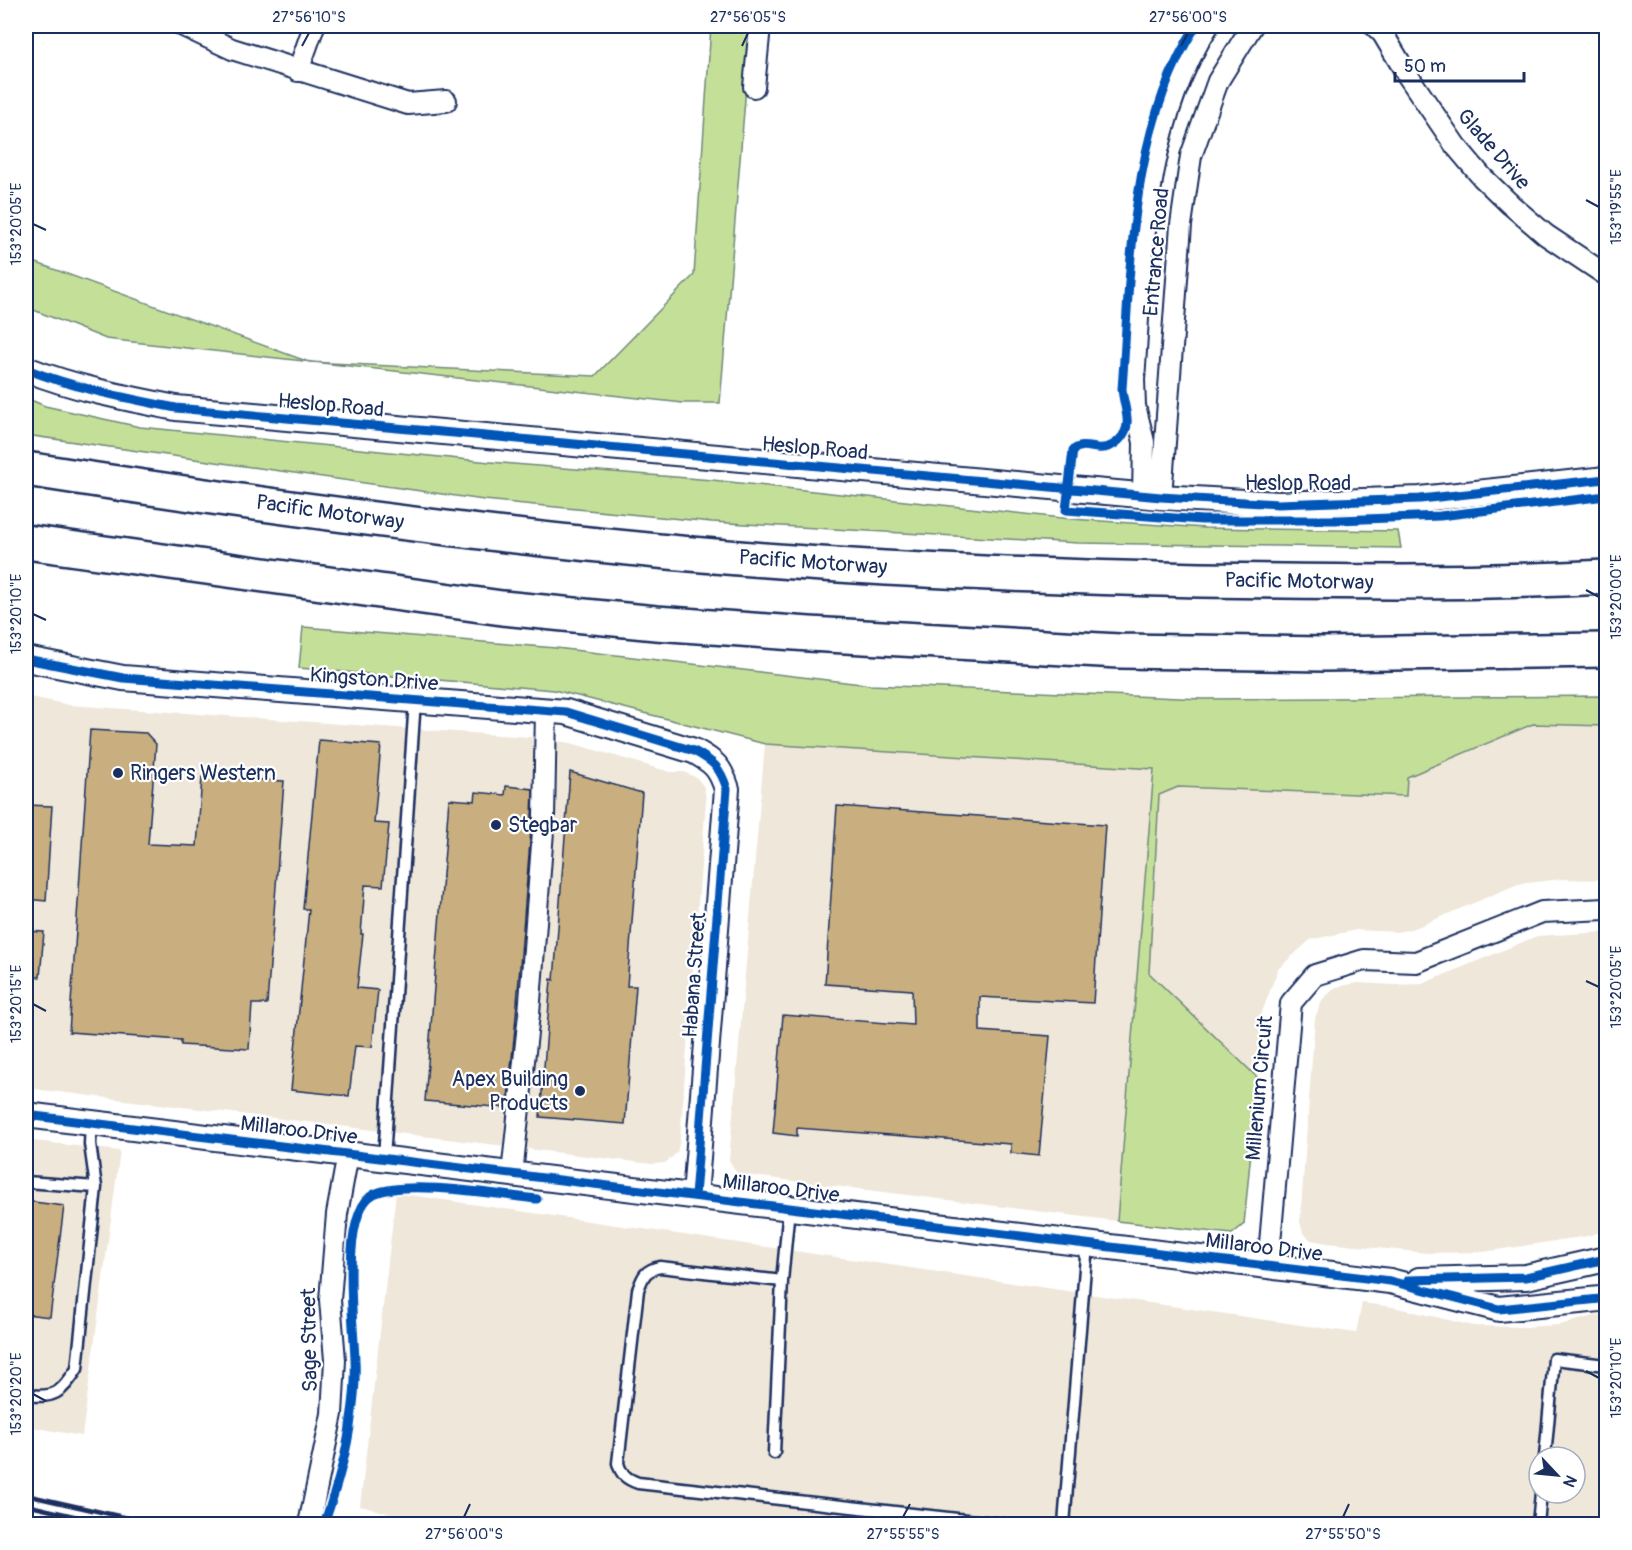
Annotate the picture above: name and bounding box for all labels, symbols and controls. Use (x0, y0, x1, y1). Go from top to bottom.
text: 27°56'10"S (272, 8, 346, 27)
text: 27°56'05"S (710, 8, 786, 27)
text: 27°56'00"S (1149, 8, 1227, 27)
scale bar (1395, 45, 1524, 83)
text: 50 m (1404, 55, 1446, 78)
street label: Glade Drive (1451, 103, 1537, 196)
text: 153°19'55"E (1607, 169, 1626, 245)
text: 153°20'05"E (7, 182, 26, 265)
street label: Entrance Road (1137, 187, 1176, 317)
street label: Heslop Road (277, 387, 385, 424)
street label: Heslop Road (761, 430, 869, 467)
street label: Heslop Road (1245, 470, 1351, 497)
street label: Pacific Motorway (254, 489, 406, 536)
street label: Pacific Motorway (738, 544, 888, 581)
text: 153°20'00"E (1607, 554, 1626, 639)
street label: Pacific Motorway (1224, 567, 1374, 596)
text: 153°20'10"E (7, 574, 26, 654)
street label: Kingston Drive (309, 662, 440, 698)
place label: Ringers Western (130, 760, 276, 787)
marker: Ringers Western (111, 766, 125, 780)
place label: Stegbar (508, 812, 578, 839)
marker: Stegbar (489, 818, 503, 832)
street label: Habana Street (677, 911, 712, 1039)
text: 153°20'05"E (1607, 945, 1626, 1028)
text: 153°20'15"E (7, 965, 26, 1043)
street label: Millenium Circuit (1240, 1014, 1279, 1162)
place label: Apex Building Products (452, 1066, 569, 1117)
marker: Apex Building Products (573, 1084, 587, 1098)
street label: Millaroo Drive (239, 1110, 360, 1151)
street label: Millaroo Drive (721, 1168, 842, 1209)
street label: Millaroo Drive (1204, 1227, 1325, 1268)
street label: Sage Street (295, 1287, 324, 1392)
text: 153°20'10"E (1607, 1338, 1626, 1418)
text: 153°20'20"E (7, 1352, 26, 1436)
north arrow (1527, 1445, 1587, 1505)
text: N (1558, 1472, 1581, 1491)
text: 27°56'00"S (425, 1525, 503, 1544)
text: 27°55'55"S (866, 1525, 940, 1544)
text: 27°55'50"S (1305, 1525, 1381, 1544)

